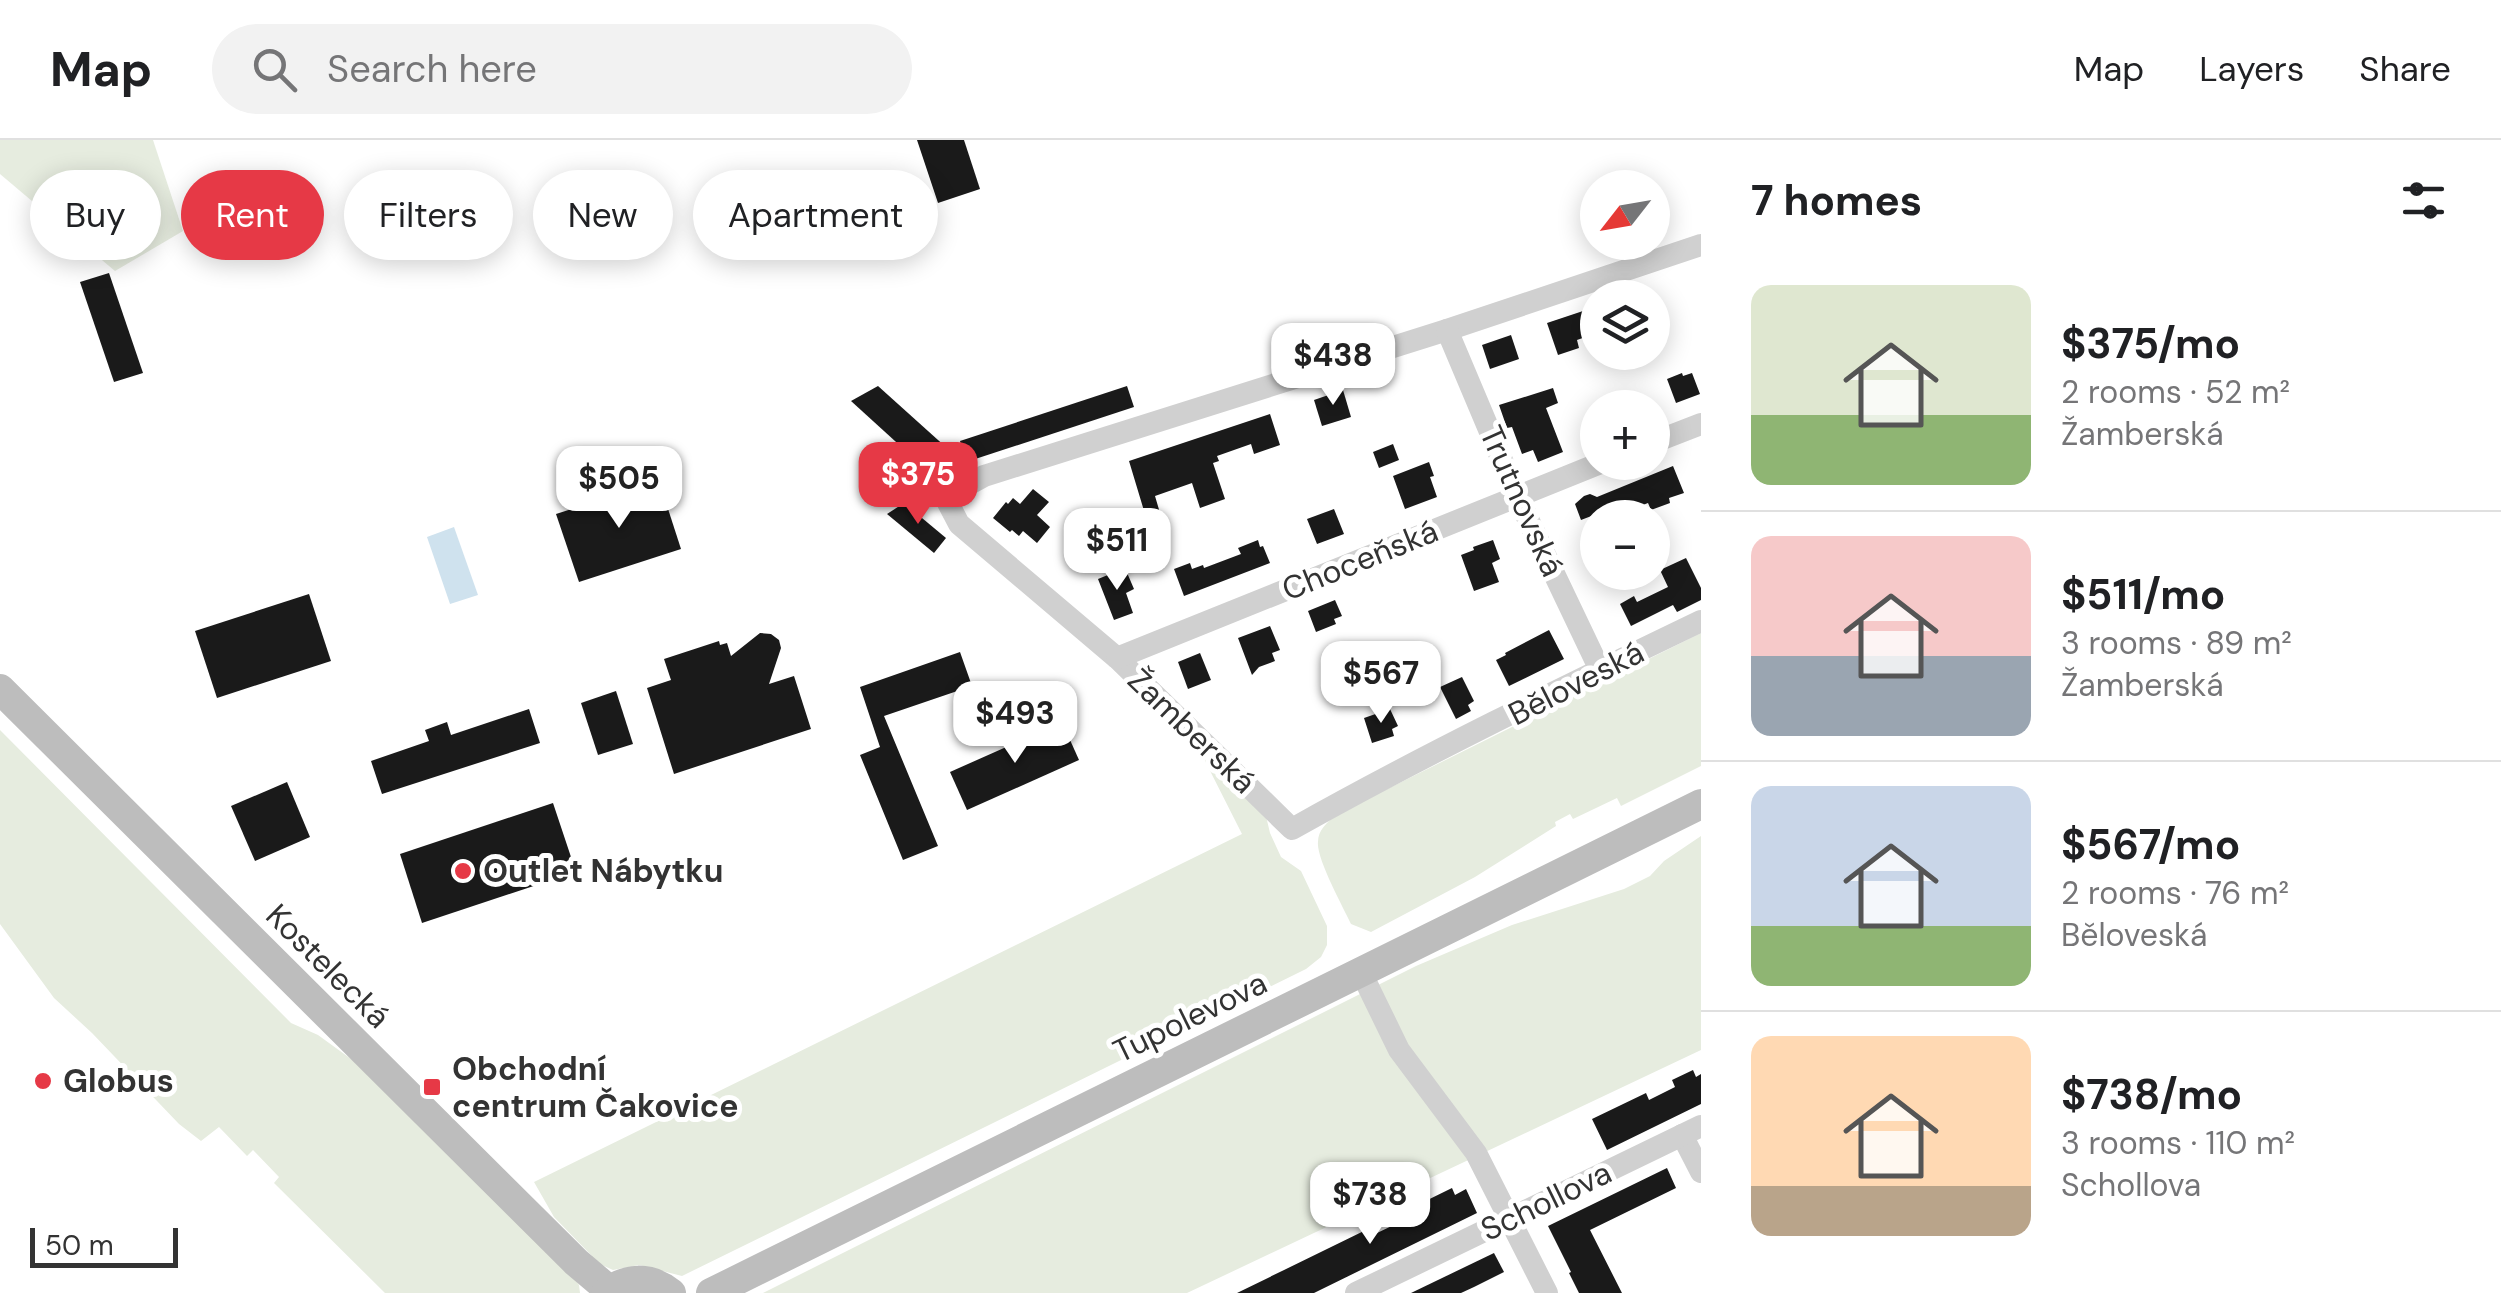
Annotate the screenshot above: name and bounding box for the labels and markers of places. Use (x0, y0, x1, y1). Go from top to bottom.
pin: $438 (1274, 323, 1392, 408)
pin: $375 (859, 442, 977, 527)
pin: $505 (560, 446, 678, 531)
pin: $511 (1058, 508, 1176, 593)
pin: $567 (1322, 641, 1440, 726)
pin: $493 (956, 681, 1074, 766)
place label: Outlet Nábytku (483, 850, 724, 892)
marker: Outlet Nábytku (452, 860, 474, 882)
place label: Obchodní centrum Čakovice (452, 1048, 739, 1127)
place label: Globus (63, 1060, 174, 1102)
marker: Globus (32, 1070, 54, 1092)
marker: Obchodní centrum Čakovice (421, 1076, 443, 1098)
pin: $738 (1311, 1162, 1429, 1247)

